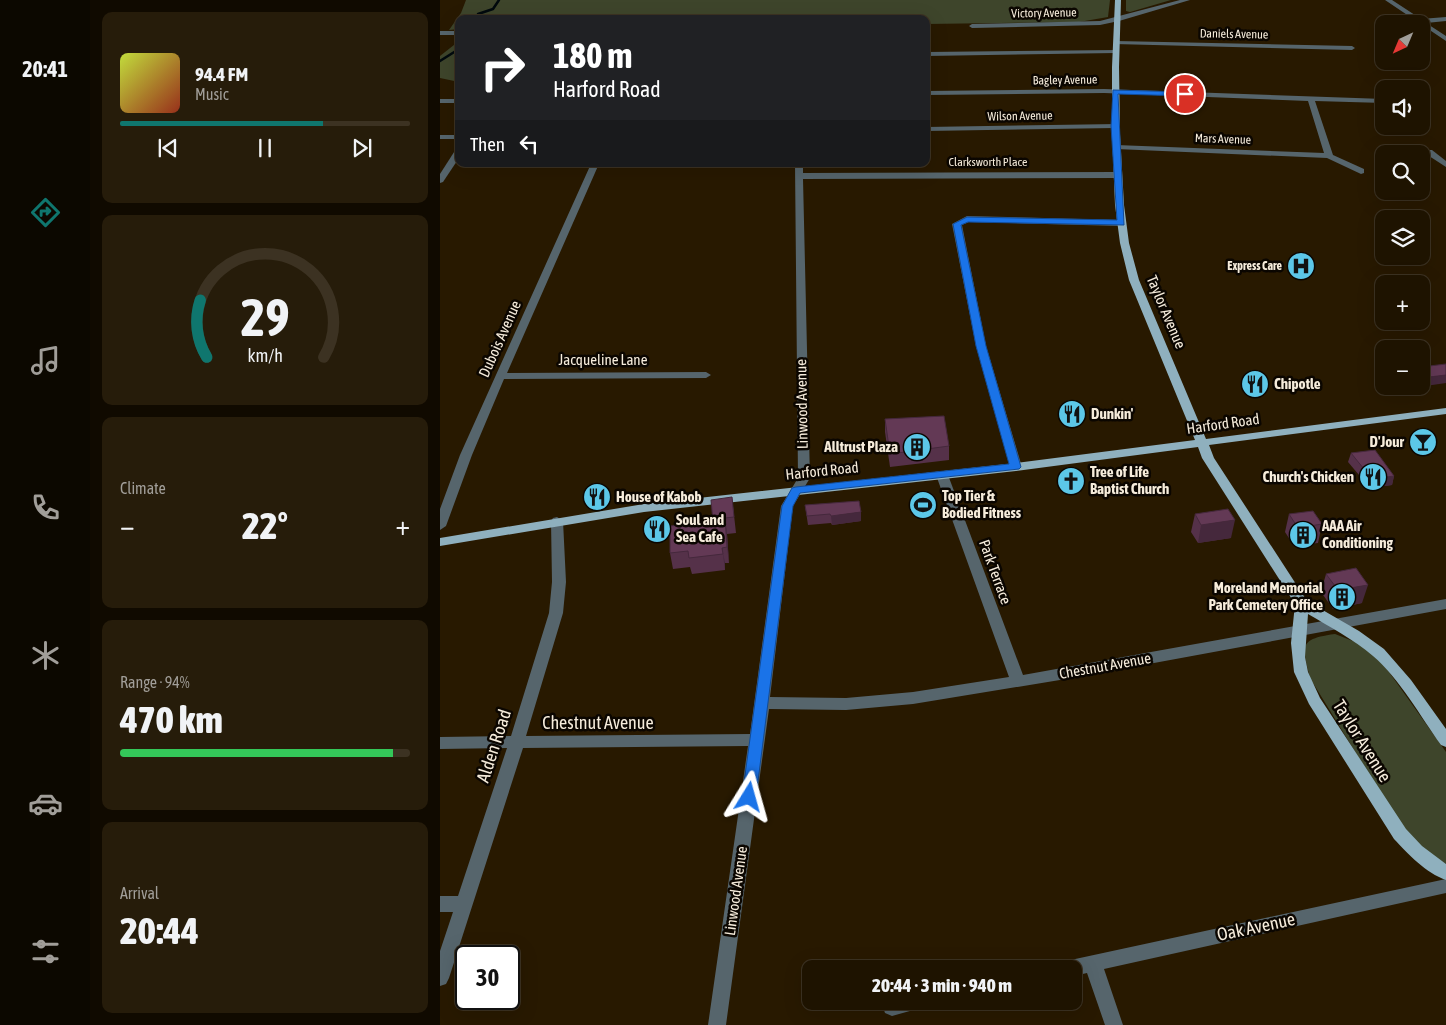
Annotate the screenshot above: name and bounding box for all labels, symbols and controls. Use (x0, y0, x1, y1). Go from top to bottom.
street label: Victory Avenue (1011, 5, 1077, 21)
north arrow (1375, 15, 1430, 70)
map controls (1375, 15, 1430, 395)
street label: Daniels Avenue (1200, 26, 1268, 42)
icon: right (470, 35, 535, 100)
text: 180 m (553, 35, 632, 75)
text: 20:41 (22, 56, 68, 82)
text: 94.4 FM (195, 63, 248, 85)
street label: Bagley Avenue (1033, 72, 1097, 88)
pin (1164, 73, 1206, 115)
text: Harford Road (553, 76, 661, 102)
icon: arrive (1171, 80, 1199, 108)
button: sound (1375, 80, 1430, 135)
text: Music (195, 85, 229, 103)
street label: Wilson Avenue (987, 108, 1053, 124)
icon: left (515, 130, 543, 158)
street label: Mars Avenue (1195, 131, 1251, 147)
text: Then (470, 133, 505, 155)
icon: previous (154, 134, 182, 162)
icon: pause (251, 134, 279, 162)
icon: next (348, 134, 376, 162)
button: search (1375, 145, 1430, 200)
street label: Clarksworth Place (949, 155, 1027, 169)
icon: directions (28, 195, 63, 230)
button: layers (1375, 210, 1430, 265)
hospital icon: Express Care (1286, 251, 1316, 281)
place label: Express Care (1227, 259, 1283, 273)
street label: Taylor Avenue (1143, 273, 1190, 351)
button: + (1375, 275, 1430, 330)
text: 29 (241, 287, 289, 347)
street label: Dubois Avenue (475, 298, 524, 380)
button: − (1375, 340, 1430, 395)
icon: music (28, 343, 63, 378)
text: km/h (247, 345, 283, 366)
street label: Jacqueline Lane (559, 351, 648, 368)
street label: Linwood Avenue (792, 359, 811, 449)
restaurant icon: Chipotle (1240, 369, 1270, 399)
place label: Chipotle (1274, 375, 1321, 392)
restaurant icon: Dunkin' (1057, 399, 1087, 429)
place label: Dunkin' (1091, 405, 1134, 422)
street label: Harford Road (1185, 410, 1260, 437)
bar icon: D'Jour (1408, 427, 1438, 457)
building icon: Alltrust Plaza (902, 432, 932, 462)
place label: D'Jour (1370, 433, 1405, 450)
place label: Alltrust Plaza (823, 438, 898, 455)
street label: Harford Road (785, 458, 859, 483)
restaurant icon: Church's Chicken (1358, 462, 1388, 492)
place label: Tree of Life Baptist Church (1090, 463, 1169, 497)
church icon: Tree of Life Baptist Church (1056, 466, 1086, 496)
place label: Church's Chicken (1263, 468, 1354, 485)
text: Climate (120, 479, 166, 497)
restaurant icon: House of Kabob (582, 482, 612, 512)
place label: Top Tier & Bodied Fitness (942, 487, 1022, 521)
place label: House of Kabob (616, 488, 702, 505)
icon: phone (28, 490, 63, 525)
sports icon: Top Tier & Bodied Fitness (908, 490, 938, 520)
text: 22° (242, 504, 288, 547)
text: − (120, 509, 135, 541)
text: + (395, 509, 410, 541)
place label: Soul and Sea Cafe (676, 511, 724, 545)
restaurant icon: Soul and Sea Cafe (642, 514, 672, 544)
place label: AAA Air Conditioning (1321, 517, 1393, 551)
building icon: AAA Air Conditioning (1288, 520, 1318, 550)
street label: Park Terrace (976, 537, 1015, 607)
place label: Moreland Memorial Park Cemetery Office (1208, 579, 1324, 613)
building icon: Moreland Memorial Park Cemetery Office (1327, 582, 1357, 612)
icon: climate (28, 638, 63, 673)
street label: Chestnut Avenue (1058, 649, 1152, 682)
text: Range · 94% (120, 673, 190, 691)
street label: Taylor Avenue (1329, 696, 1396, 786)
text: 470 km (120, 698, 223, 741)
street label: Alden Road (472, 707, 515, 785)
street label: Chestnut Avenue (542, 712, 654, 733)
position arrow (722, 770, 774, 822)
icon: car (28, 786, 63, 821)
street label: Linwood Avenue (721, 845, 750, 937)
text: Arrival (120, 884, 159, 902)
street label: Oak Avenue (1215, 908, 1297, 945)
text: 20:44 (120, 909, 199, 952)
icon: filters (28, 934, 63, 969)
speed limit sign: 30 (455, 945, 520, 1010)
text: 20:44 · 3 min · 940 m (872, 974, 1012, 996)

